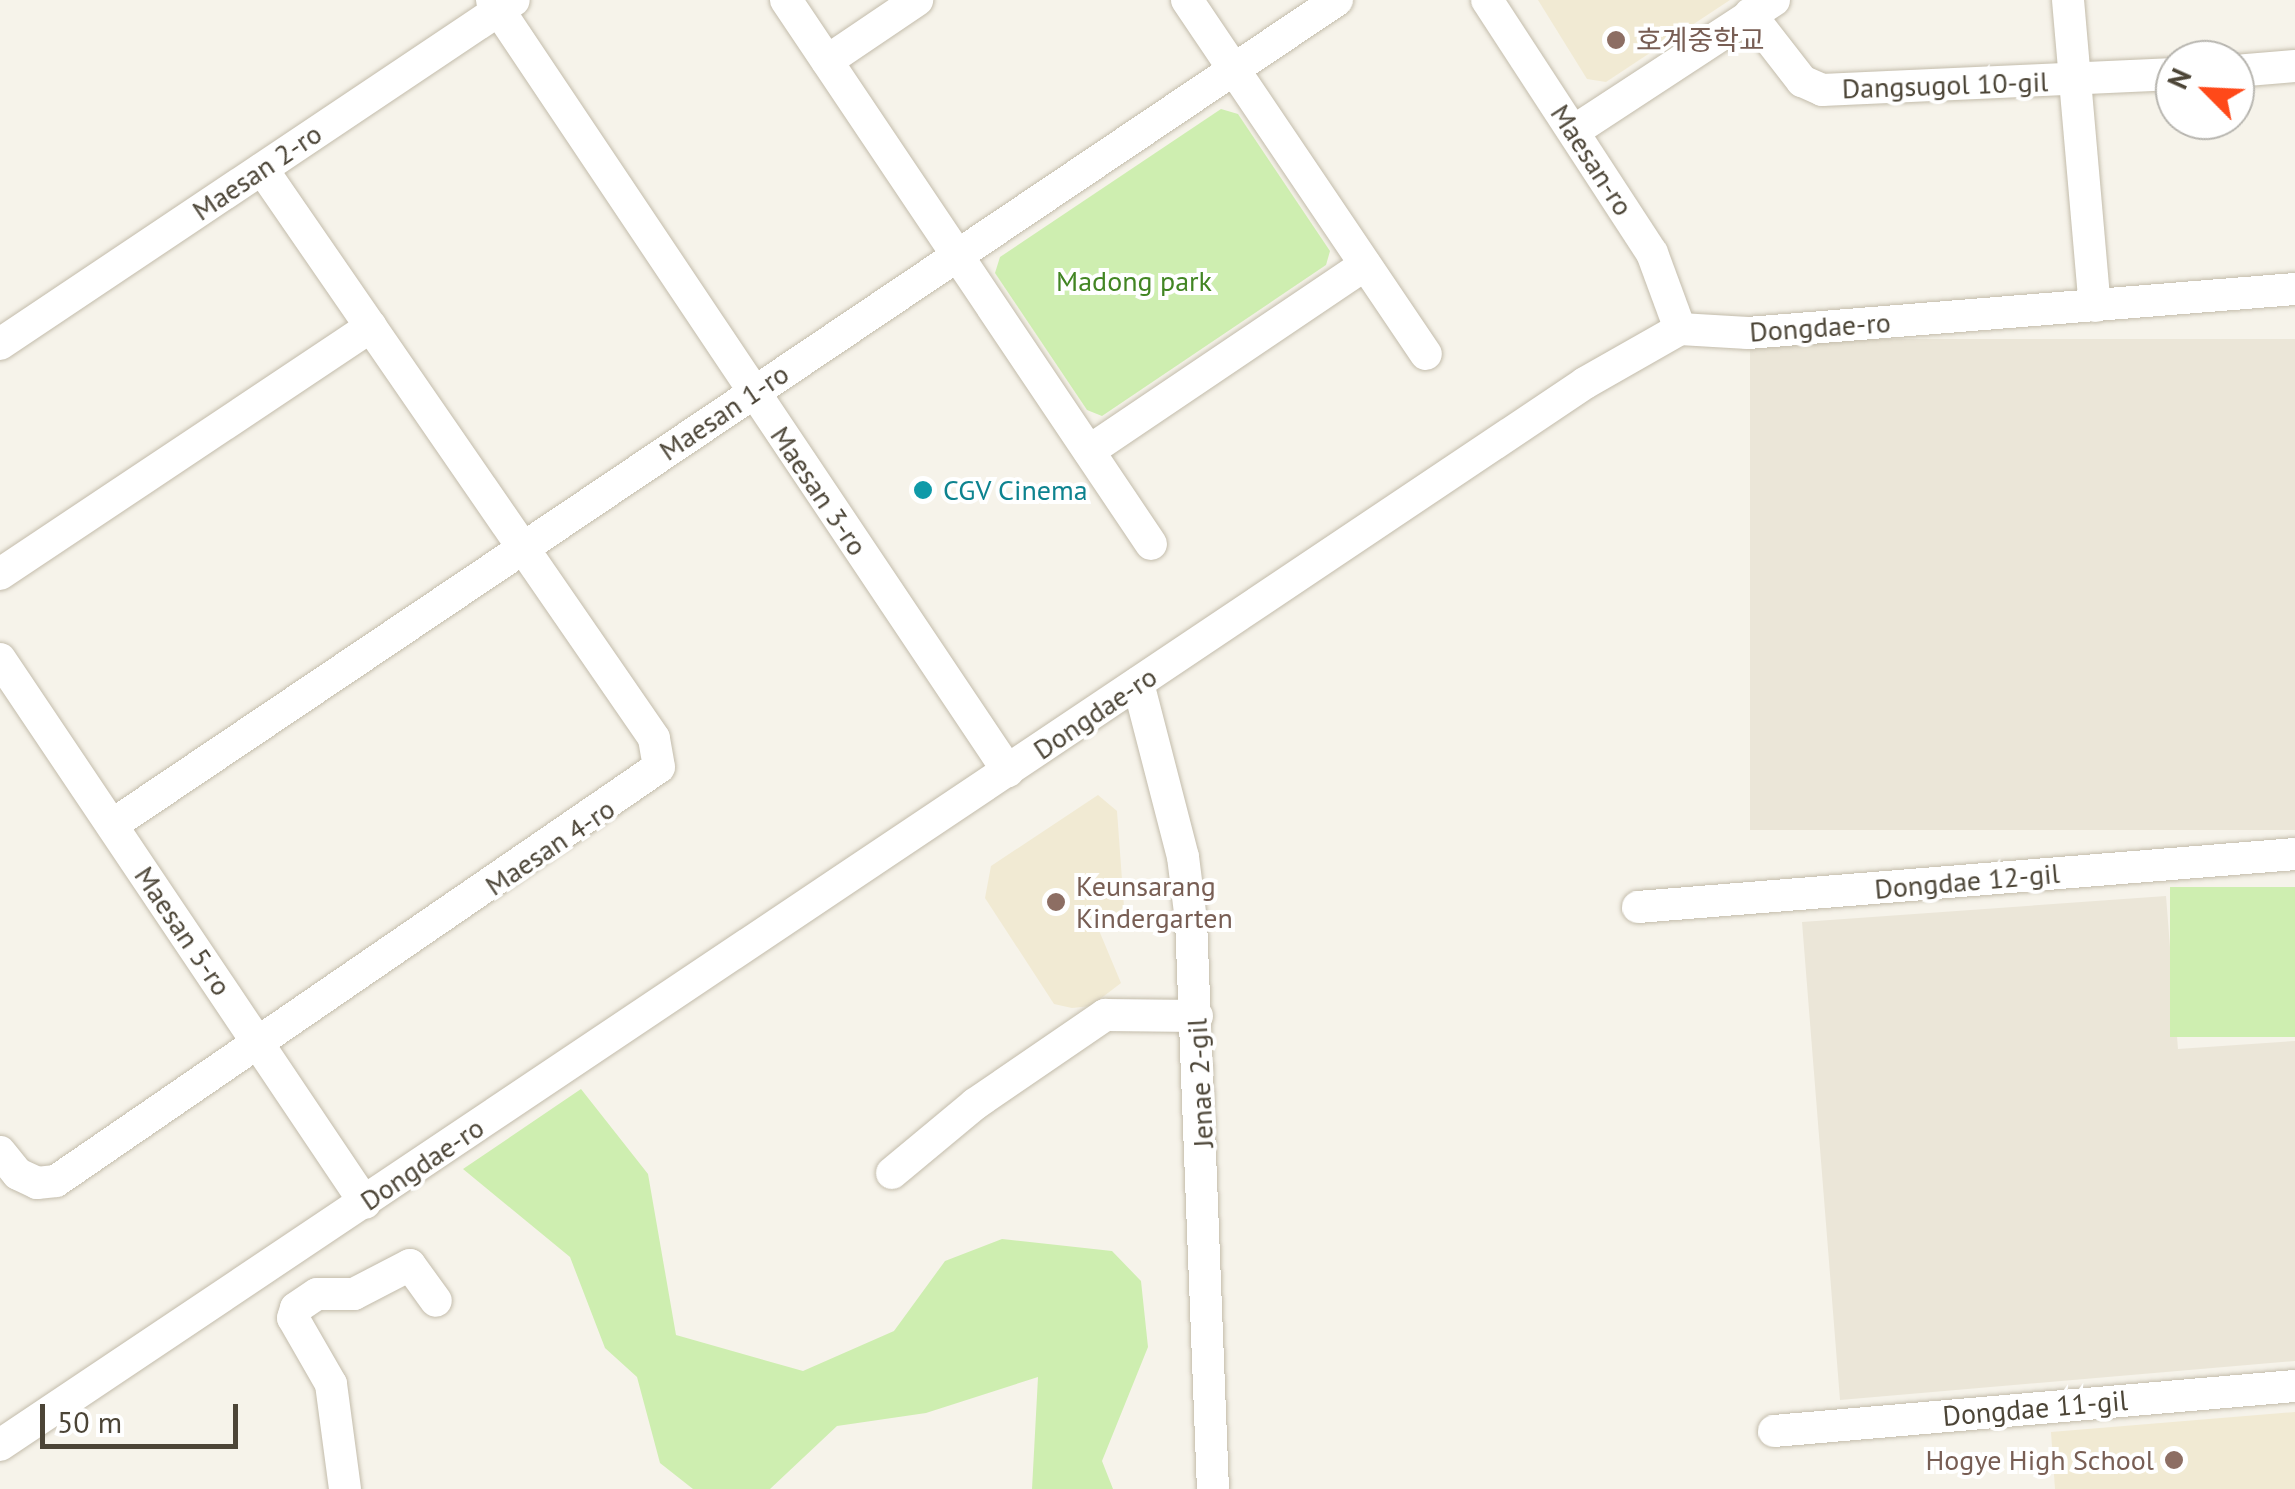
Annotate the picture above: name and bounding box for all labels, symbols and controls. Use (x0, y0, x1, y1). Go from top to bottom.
place label: 호계중학교 (1636, 23, 1765, 57)
marker: 호계중학교 (1605, 29, 1627, 51)
north arrow (2155, 40, 2255, 140)
text: N (2158, 62, 2200, 94)
street label: Dangsugol 10-gil (1841, 65, 2049, 105)
street label: Maesan-ro (1544, 98, 1640, 222)
street label: Maesan 2-ro (186, 117, 328, 227)
park label: Madong park (1056, 264, 1212, 298)
street label: Dongdae-ro (1748, 305, 1892, 349)
street label: Maesan 1-ro (653, 357, 795, 467)
street label: Maesan 3-ro (764, 420, 874, 562)
place label: CGV Cinema (943, 473, 1088, 507)
marker: CGV Cinema (912, 479, 934, 501)
street label: Dongdae-ro (1027, 660, 1163, 766)
street label: Maesan 4-ro (479, 792, 621, 902)
street label: Dongdae 12-gil (1873, 856, 2061, 906)
street label: Maesan 5-ro (128, 860, 238, 1002)
place label: Keunsarang Kindergarten (1076, 869, 1233, 935)
marker: Keunsarang Kindergarten (1045, 891, 1067, 913)
street label: Jenae 2-gil (1180, 1018, 1220, 1148)
street label: Dongdae-ro (354, 1111, 490, 1217)
street label: Dongdae 11-gil (1941, 1383, 2129, 1433)
scale bar (45, 1384, 242, 1446)
text: 50 m (57, 1402, 122, 1441)
place label: Hogye High School (1926, 1443, 2154, 1477)
marker: Hogye High School (2163, 1449, 2185, 1471)

